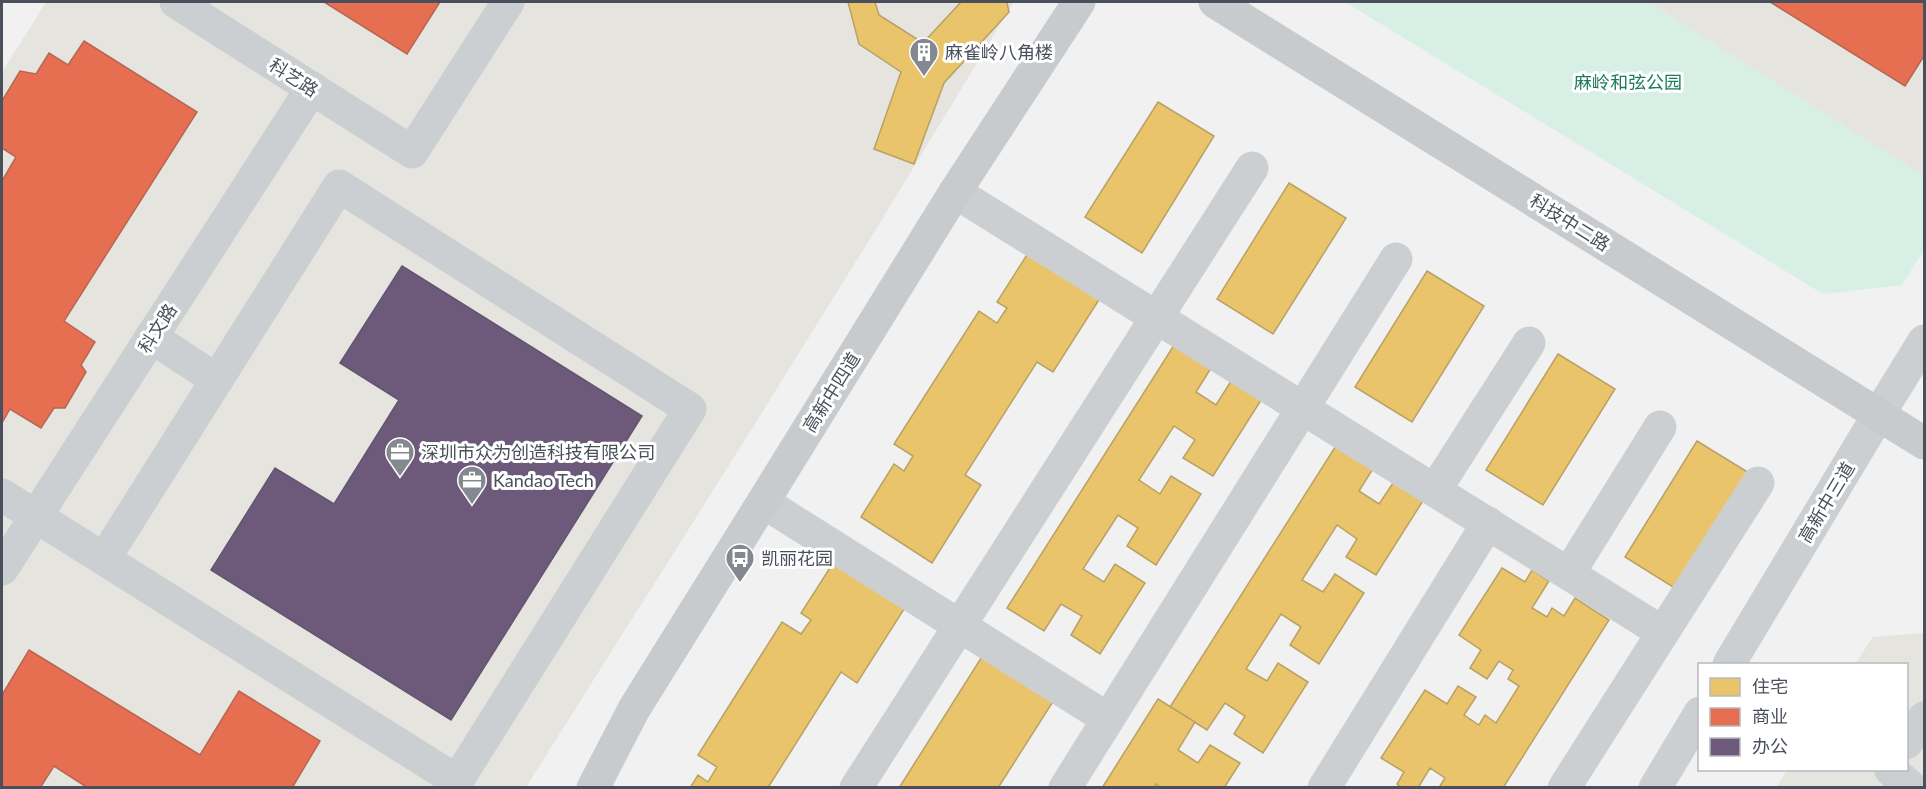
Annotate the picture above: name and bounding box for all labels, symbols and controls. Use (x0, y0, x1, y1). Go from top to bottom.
building icon: 麻雀岭八角楼 (908, 36, 940, 78)
place label: 麻雀岭八角楼 (945, 41, 1053, 63)
street label: 科艺路 (265, 53, 323, 101)
park label: 麻岭和弦公园 (1574, 71, 1682, 93)
street label: 科技中二路 (1526, 189, 1614, 255)
street label: 科文路 (133, 299, 181, 357)
street label: 高新中四道 (798, 348, 864, 436)
office icon: 深圳市众为创造科技有限公司 (384, 436, 416, 478)
place label: 深圳市众为创造科技有限公司 (421, 441, 655, 463)
street label: 高新中三道 (1793, 458, 1859, 546)
office icon: Kandao Tech (456, 464, 488, 506)
place label: Kandao Tech (493, 469, 594, 491)
bus stop icon: 凯丽花园 (724, 542, 756, 584)
place label: 凯丽花园 (761, 547, 833, 569)
legend (1698, 663, 1908, 771)
text: 住宅 (1752, 675, 1788, 697)
text: 商业 (1752, 705, 1788, 727)
text: 办公 (1752, 735, 1788, 757)

